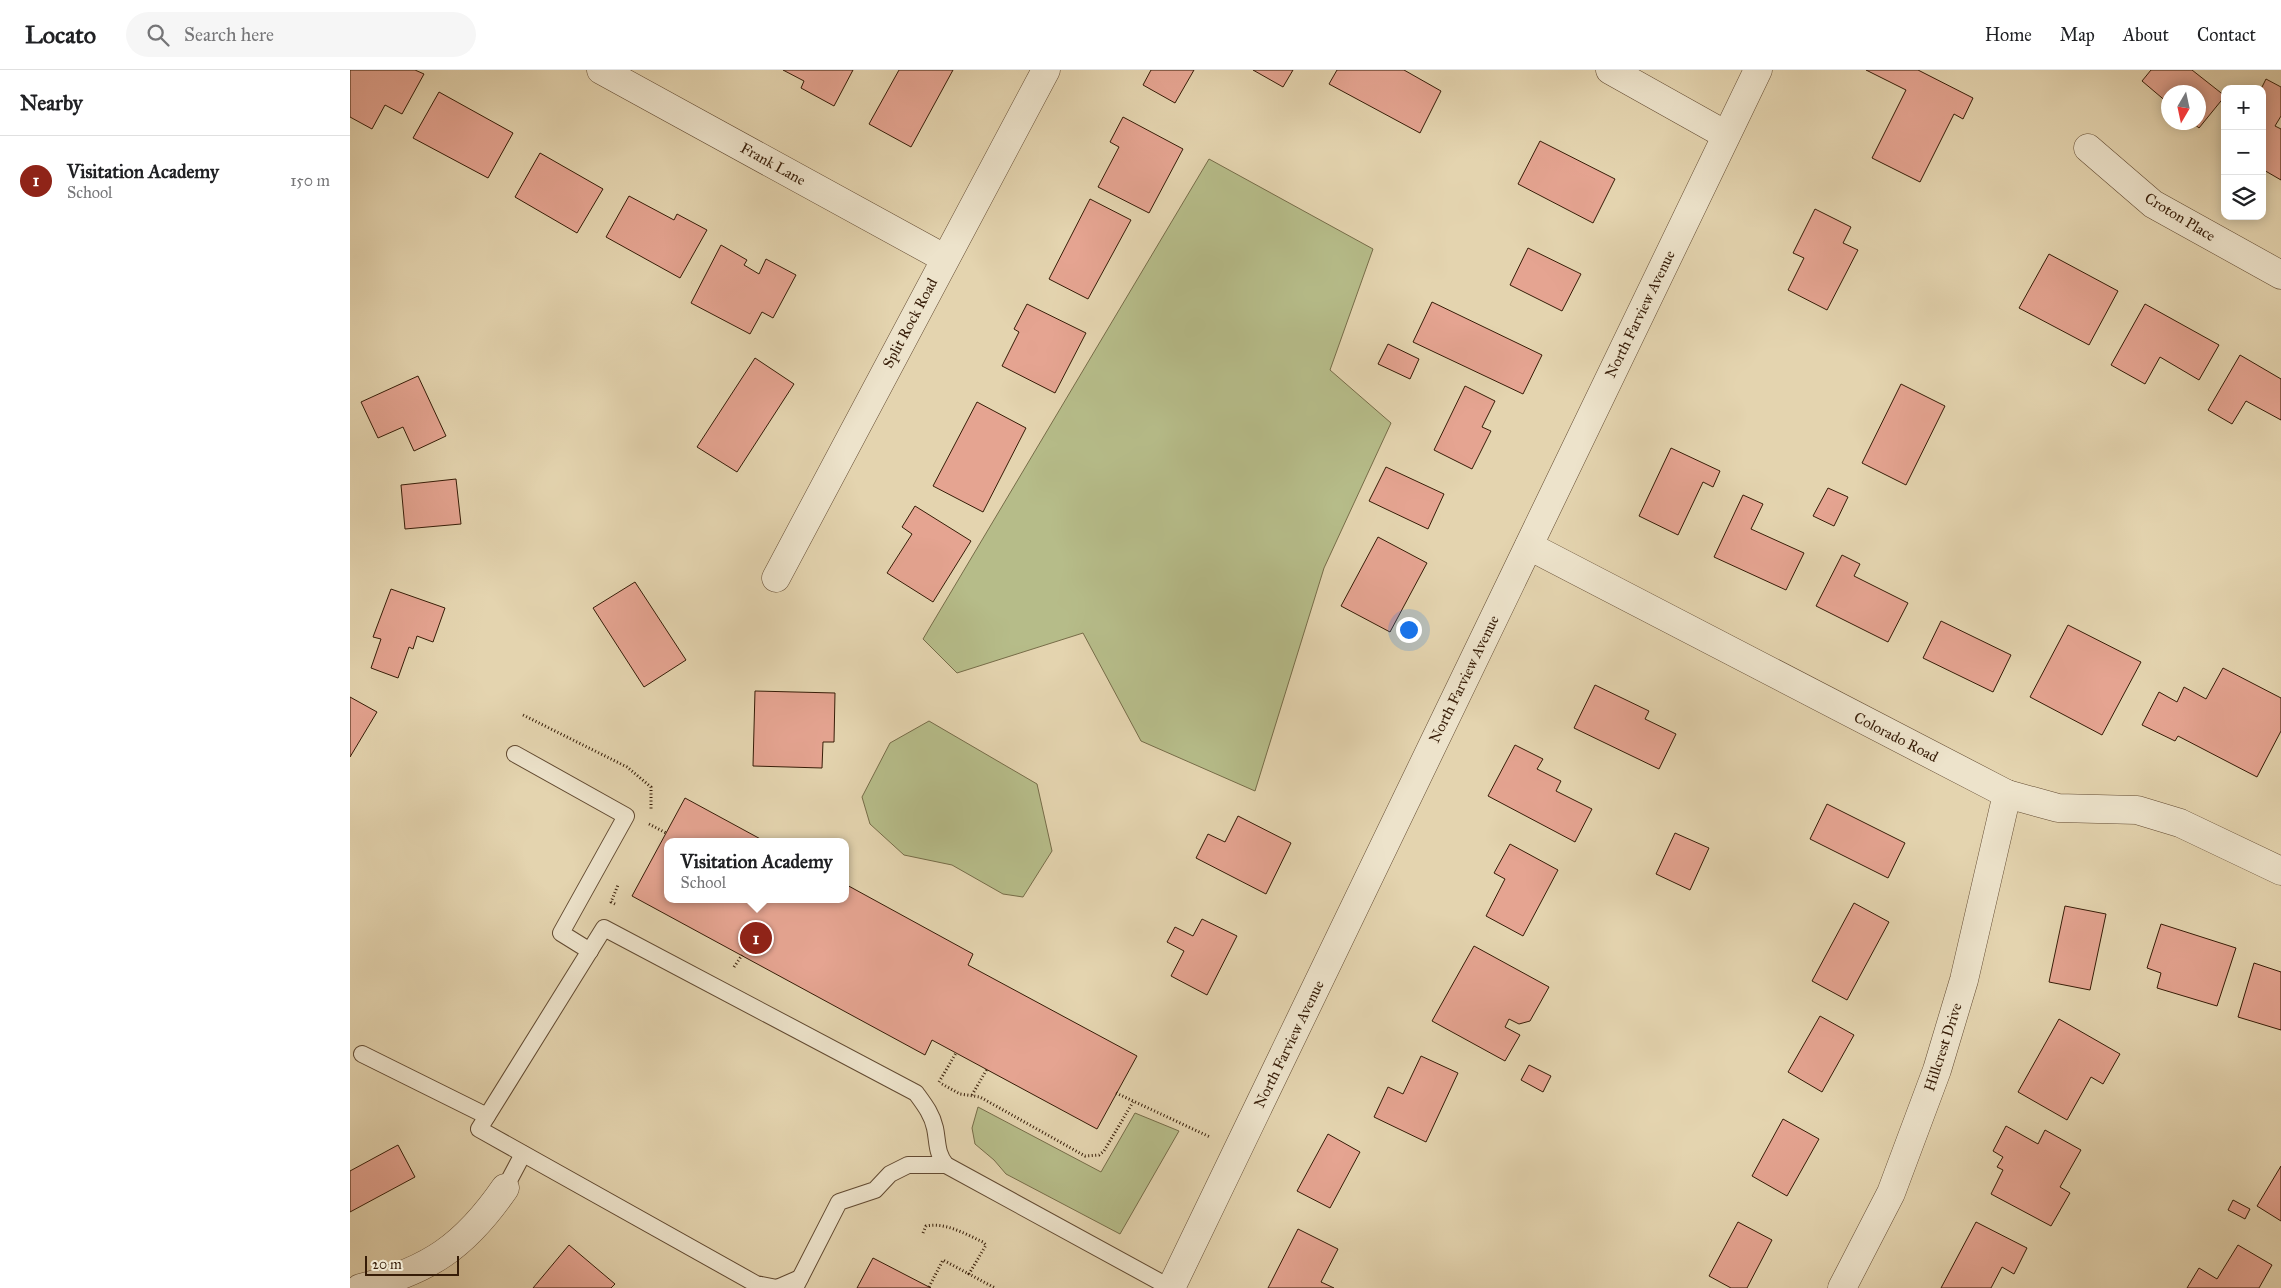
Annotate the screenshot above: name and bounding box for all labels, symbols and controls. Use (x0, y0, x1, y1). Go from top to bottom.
search box (126, 12, 476, 57)
text: Locato (25, 20, 96, 50)
icon: search (144, 21, 172, 49)
text: Search here (184, 23, 274, 46)
text: Home (1985, 24, 2032, 46)
text: Map (2060, 24, 2095, 46)
text: About (2123, 24, 2169, 46)
text: Contact (2197, 24, 2256, 46)
north arrow (2161, 85, 2206, 130)
map controls (2221, 85, 2266, 220)
button: + (2221, 85, 2266, 130)
text: Nearby (20, 90, 83, 116)
button: − (2221, 130, 2266, 175)
street label: Frank Lane (737, 139, 809, 189)
text: Visitation Academy (67, 160, 219, 183)
text: 1 (33, 171, 39, 190)
text: 150 m (290, 171, 330, 190)
button: layers (2221, 175, 2266, 220)
text: School (67, 183, 112, 202)
street label: Croton Place (2141, 189, 2219, 245)
street label: North Farview Avenue (1601, 247, 1679, 381)
street label: Split Rock Road (879, 275, 941, 371)
street label: North Farview Avenue (1425, 612, 1503, 746)
your location (1396, 617, 1422, 643)
street label: Colorado Road (1851, 708, 1941, 766)
popup (664, 838, 849, 903)
text: Visitation Academy (681, 850, 832, 873)
text: School (681, 873, 726, 892)
pin: 1 (740, 919, 772, 957)
street label: North Farview Avenue (1250, 977, 1328, 1111)
street label: Hillcrest Drive (1920, 1000, 1966, 1094)
scale bar (365, 1253, 459, 1276)
text: 20 m (372, 1256, 402, 1273)

